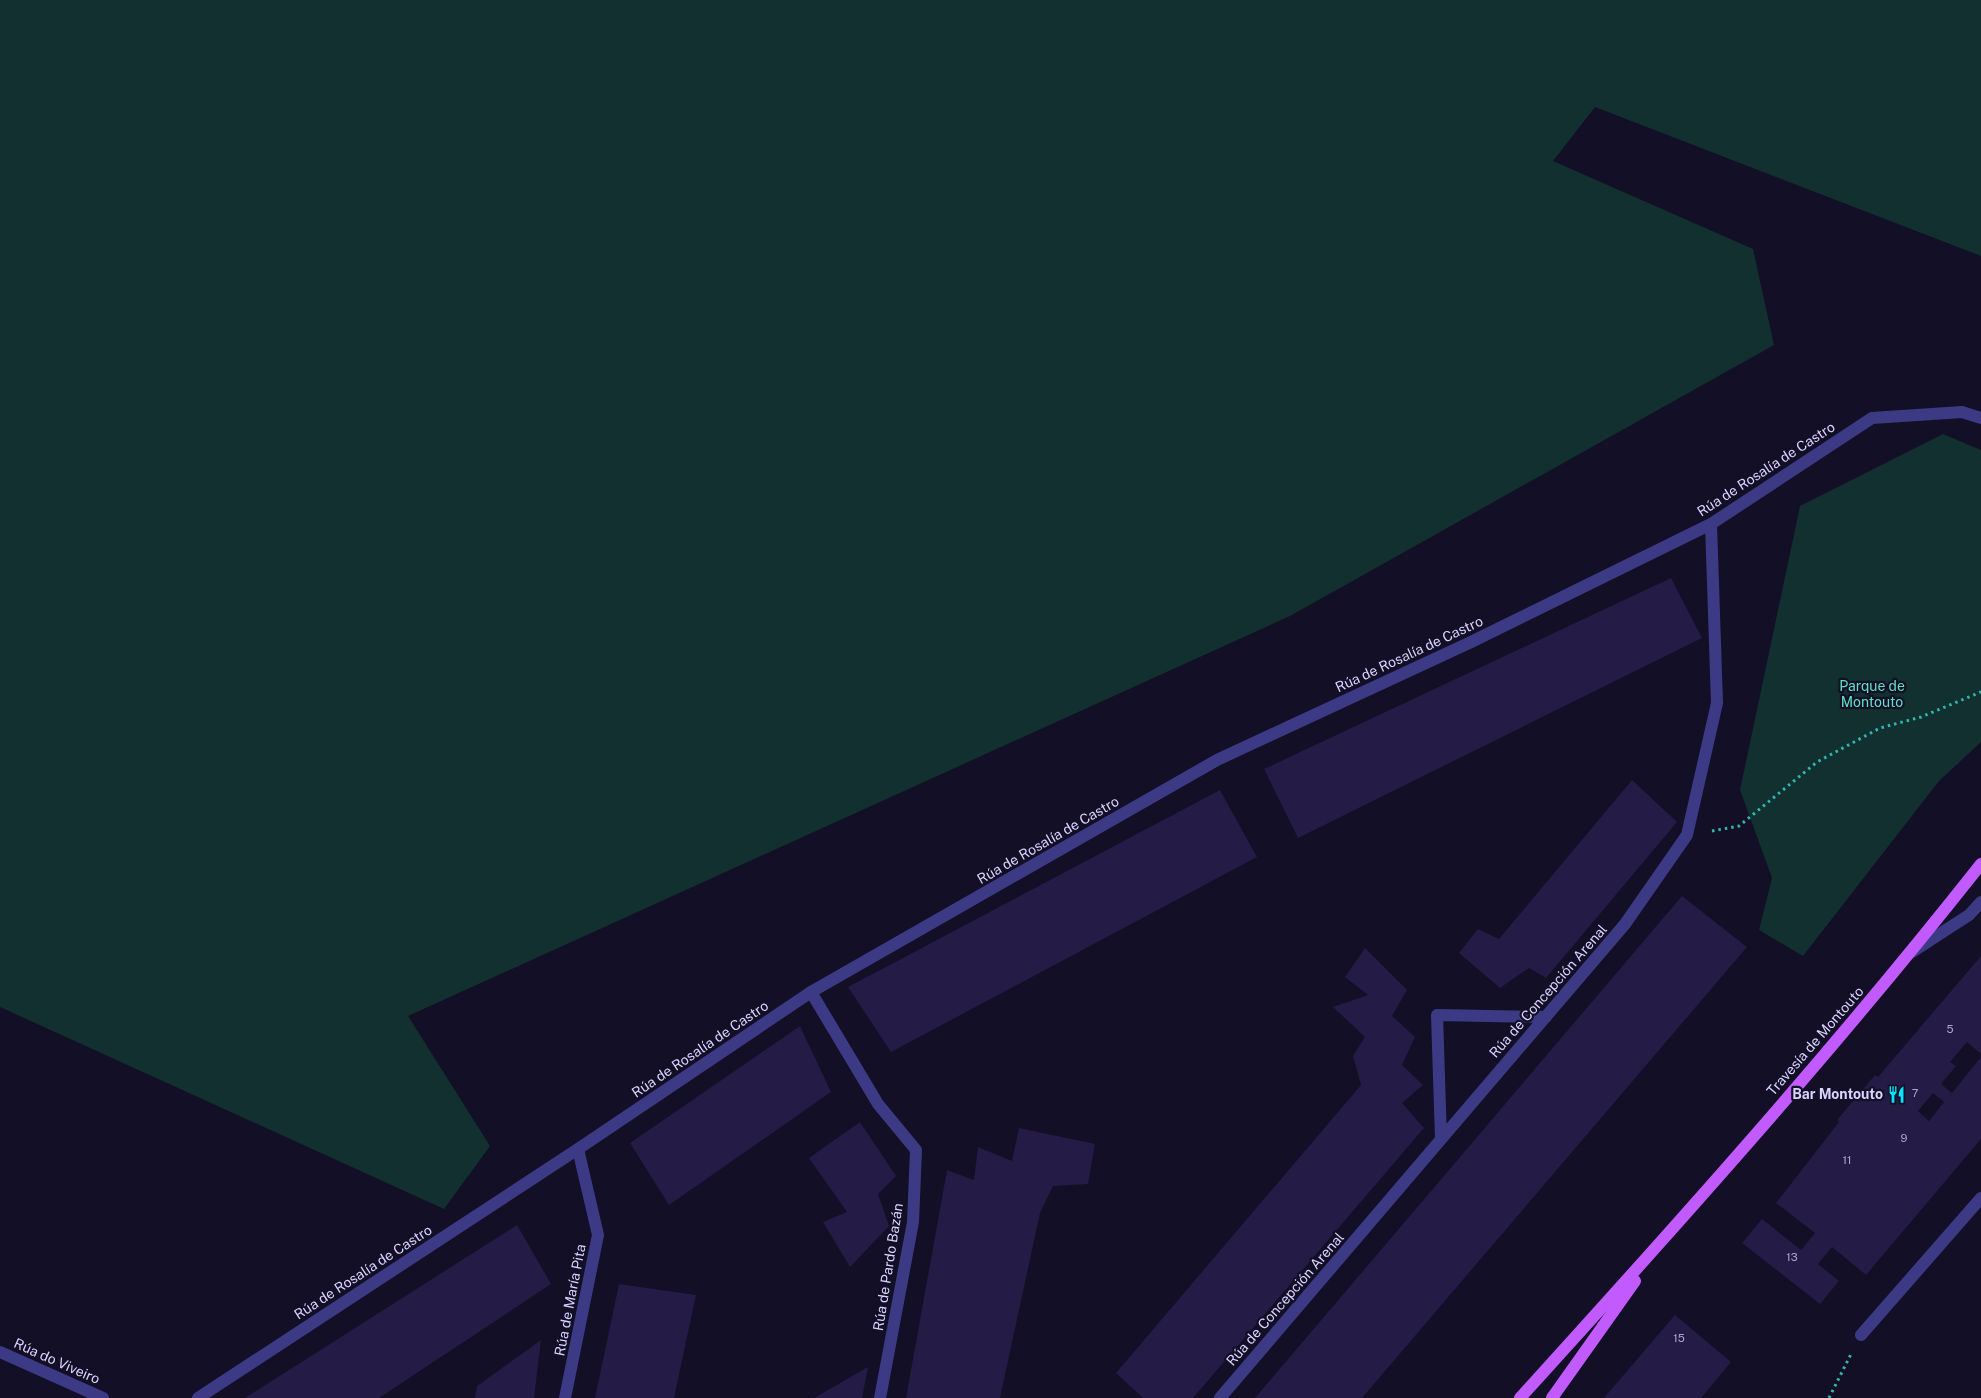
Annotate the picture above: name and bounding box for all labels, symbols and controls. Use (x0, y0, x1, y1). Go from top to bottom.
street label: Rúa de Rosalía de Castro (1694, 418, 1838, 520)
street label: Rúa de Rosalía de Castro (1333, 613, 1485, 695)
park label: Parque de Montouto (1839, 678, 1905, 710)
street label: Rúa de Rosalía de Castro (974, 793, 1122, 887)
street label: Rúa de Concepción Arenal (1486, 921, 1610, 1061)
street label: Travesía de Montouto (1763, 983, 1867, 1099)
street label: Rúa de Rosalía de Castro (629, 997, 771, 1101)
house number: 5 (1946, 1023, 1954, 1035)
restaurant icon: Bar Montouto (1887, 1084, 1907, 1104)
place label: Bar Montouto (1792, 1086, 1883, 1102)
house number: 7 (1912, 1087, 1919, 1099)
house number: 9 (1901, 1132, 1908, 1144)
house number: 11 (1843, 1154, 1851, 1166)
street label: Rúa de Pardo Bazán (870, 1202, 906, 1332)
street label: Rúa de Rosalía de Castro (291, 1221, 435, 1323)
street label: Rúa de Concepción Arenal (1223, 1229, 1347, 1369)
street label: Rúa de María Pita (551, 1243, 589, 1357)
house number: 13 (1786, 1251, 1798, 1263)
house number: 15 (1673, 1332, 1685, 1344)
street label: Rúa do Viveiro (12, 1335, 102, 1387)

